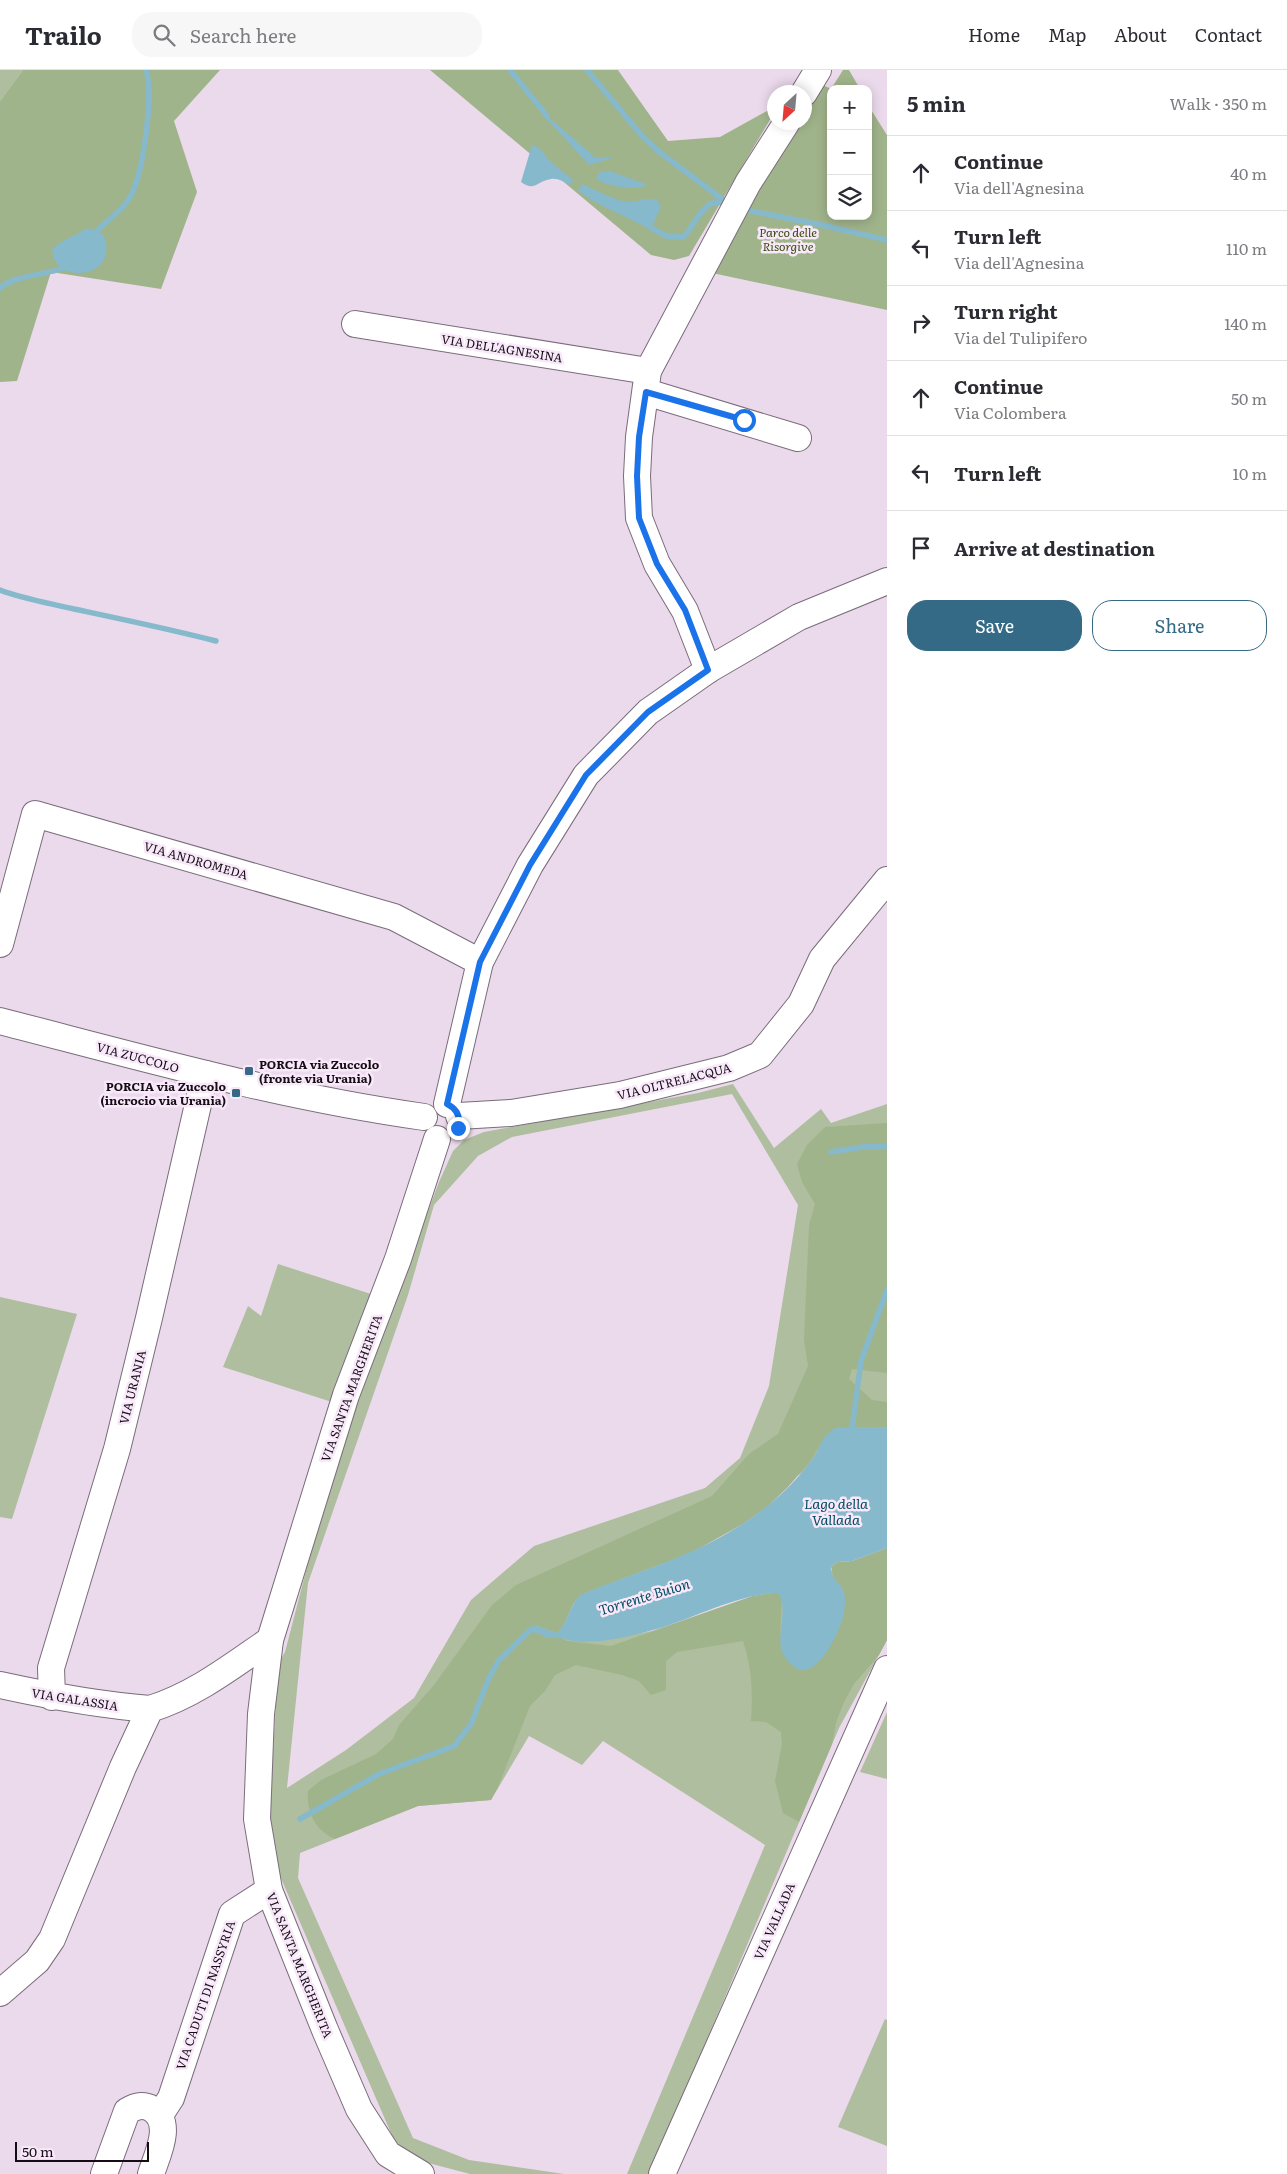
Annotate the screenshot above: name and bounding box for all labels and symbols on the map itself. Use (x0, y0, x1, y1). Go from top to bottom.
north arrow (767, 85, 812, 130)
park label: Parco delle Risorgive (759, 223, 817, 255)
street label: VIA DELL'AGNESINA (440, 330, 564, 367)
route start (733, 409, 756, 432)
street label: VIA ANDROMEDA (142, 837, 250, 883)
street label: VIA ZUCCOLO (95, 1037, 181, 1077)
place label: PORCIA via Zuccolo (fronte via Urania) (259, 1055, 380, 1087)
street label: VIA OLTRELACQUA (615, 1058, 733, 1104)
marker: PORCIA via Zuccolo (fronte via Urania) (243, 1065, 255, 1077)
place label: PORCIA via Zuccolo (incrocio via Urania) (100, 1077, 226, 1109)
marker: PORCIA via Zuccolo (incrocio via Urania) (230, 1087, 242, 1099)
route end (447, 1117, 470, 1140)
street label: VIA SANTA MARGHERITA (316, 1312, 386, 1464)
street label: VIA URANIA (114, 1348, 150, 1426)
water label: Lago della Vallada (804, 1493, 868, 1529)
water label: Torrente Buion (596, 1573, 692, 1619)
street label: VIA GALASSIA (30, 1683, 120, 1715)
street label: VIA VALLADA (749, 1879, 799, 1962)
street label: VIA SANTA MARGHERITA (263, 1889, 338, 2041)
street label: VIA CADUTI DI NASSYRIA (171, 1918, 239, 2072)
scale bar (15, 2139, 149, 2162)

